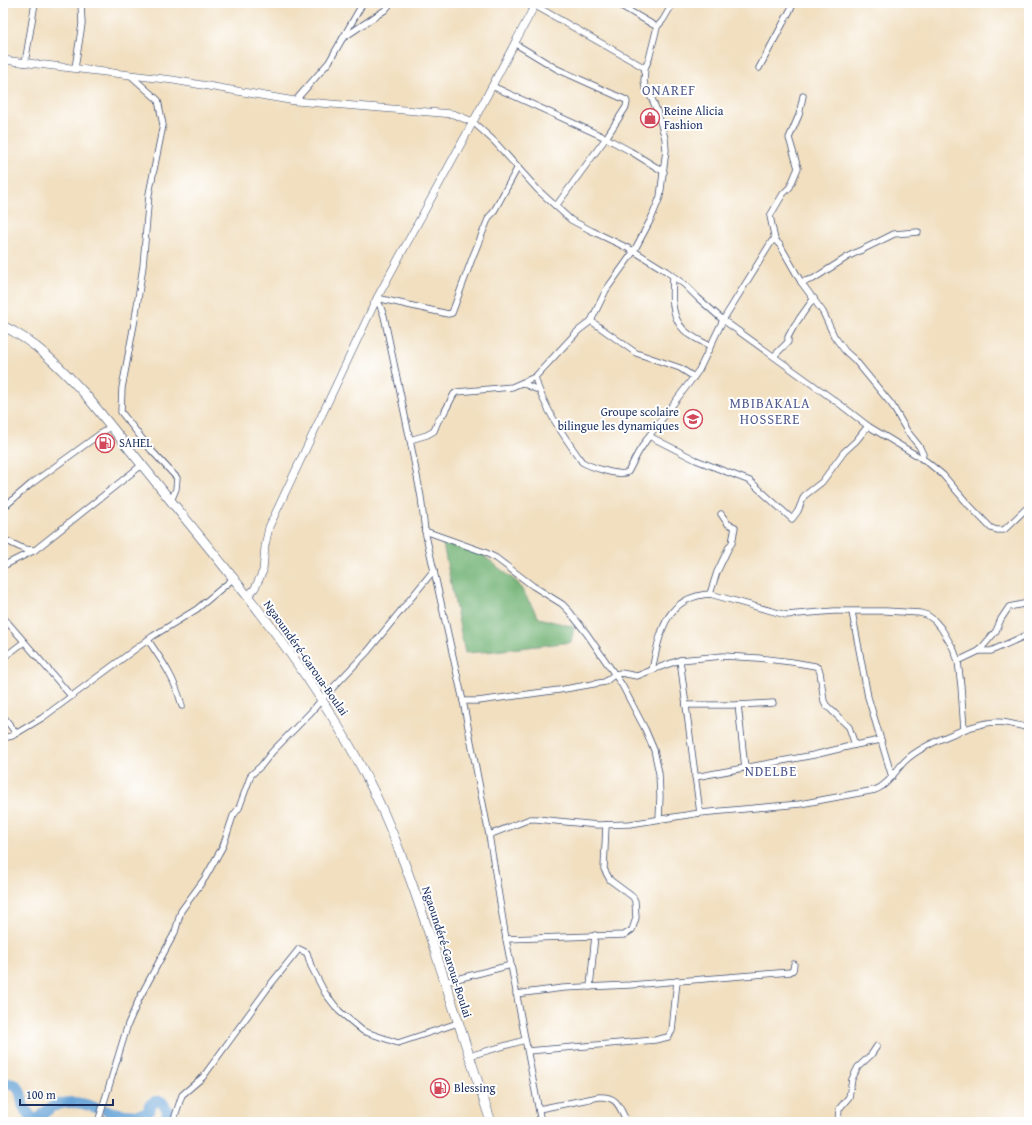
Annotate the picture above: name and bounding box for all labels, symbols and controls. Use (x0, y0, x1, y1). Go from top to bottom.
district label: ONAREF (642, 80, 696, 100)
place label: Reine Alicia Fashion (664, 102, 724, 133)
shop icon: Reine Alicia Fashion (639, 107, 661, 129)
district label: MBIBAKALA HOSSERE (729, 393, 811, 429)
place label: Groupe scolaire bilingue les dynamiques (558, 403, 679, 434)
school or university icon: Groupe scolaire bilingue les dynamiques (682, 408, 704, 430)
fuel station icon: SAHEL (94, 432, 116, 454)
place label: SAHEL (119, 434, 152, 451)
street label: Ngaoundéré-Garoua-Boulai (260, 597, 353, 719)
district label: NDELBE (745, 761, 797, 781)
street label: Ngaoundéré-Garoua-Boulai (418, 884, 477, 1020)
fuel station icon: Blessing (429, 1077, 451, 1099)
place label: Blessing (454, 1079, 495, 1096)
scale bar (20, 1081, 113, 1107)
text: 100 m (26, 1086, 56, 1103)

